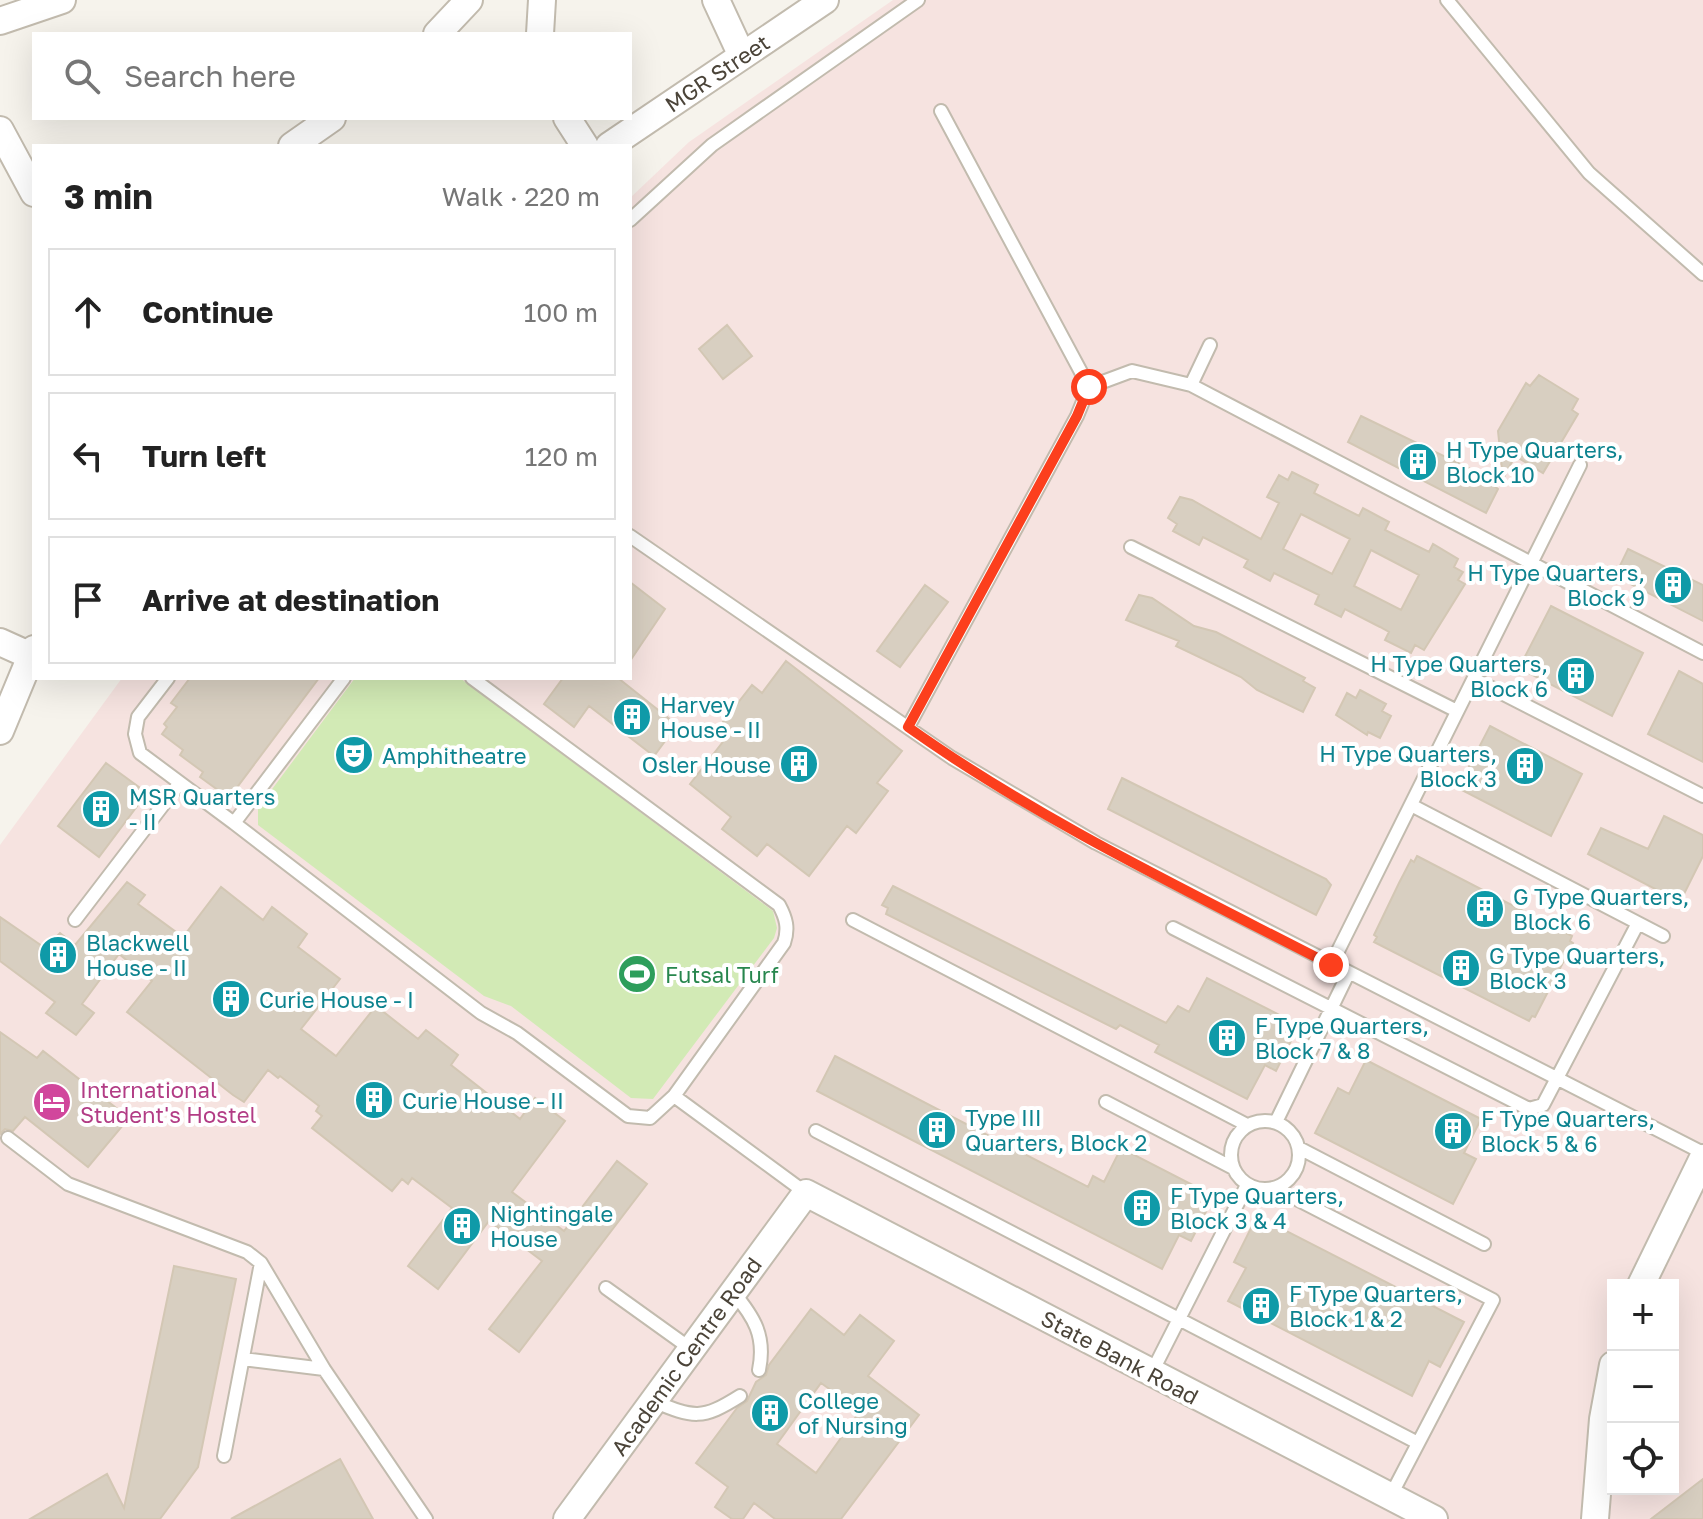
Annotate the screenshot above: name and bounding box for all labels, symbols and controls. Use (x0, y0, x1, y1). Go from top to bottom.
street label: MGR Street (660, 28, 774, 118)
search box (32, 32, 632, 120)
icon: search (60, 54, 104, 98)
text: Search here (124, 58, 296, 94)
text: 3 min (64, 176, 153, 216)
text: Walk · 220 m (442, 181, 600, 212)
icon: ahead (66, 290, 110, 334)
text: Continue (142, 294, 273, 330)
text: 100 m (524, 297, 598, 328)
route start (1071, 369, 1107, 405)
icon: left (66, 434, 110, 478)
place label: H Type Quarters, Block 10 (1446, 436, 1624, 488)
text: Turn left (142, 438, 267, 474)
text: 120 m (525, 441, 598, 472)
building icon: H Type Quarters, Block 10 (1397, 441, 1439, 483)
place label: H Type Quarters, Block 9 (1467, 559, 1645, 611)
building icon: H Type Quarters, Block 9 (1652, 564, 1694, 606)
icon: arrive (66, 578, 110, 622)
text: Arrive at destination (142, 582, 439, 618)
place label: H Type Quarters, Block 6 (1370, 650, 1548, 702)
building icon: H Type Quarters, Block 6 (1555, 655, 1597, 697)
place label: Harvey House - II (660, 691, 761, 743)
building icon: Harvey House - II (611, 696, 653, 738)
theatre icon: Amphitheatre (333, 734, 375, 776)
place label: H Type Quarters, Block 3 (1319, 740, 1497, 792)
place label: Amphitheatre (382, 742, 526, 769)
building icon: Osler House (778, 743, 820, 785)
building icon: H Type Quarters, Block 3 (1504, 745, 1546, 787)
place label: Osler House (642, 751, 771, 778)
place label: MSR Quarters - II (129, 783, 275, 835)
building icon: MSR Quarters - II (80, 788, 122, 830)
place label: G Type Quarters, Block 6 (1513, 883, 1689, 935)
building icon: G Type Quarters, Block 6 (1464, 888, 1506, 930)
place label: Blackwell House - II (86, 929, 189, 981)
building icon: Blackwell House - II (37, 934, 79, 976)
place label: G Type Quarters, Block 3 (1489, 942, 1665, 994)
route end (1313, 947, 1349, 983)
building icon: G Type Quarters, Block 3 (1440, 947, 1482, 989)
sports icon: Futsal Turf (616, 953, 658, 995)
place label: Futsal Turf (665, 961, 779, 988)
building icon: Curie House - I (210, 978, 252, 1020)
place label: Curie House - I (259, 986, 414, 1013)
place label: F Type Quarters, Block 7 & 8 (1255, 1012, 1429, 1064)
building icon: F Type Quarters, Block 7 & 8 (1206, 1017, 1248, 1059)
place label: International Student's Hostel (80, 1076, 257, 1128)
building icon: Curie House - II (353, 1079, 395, 1121)
hotel icon: International Student's Hostel (31, 1081, 73, 1123)
place label: Curie House - II (402, 1087, 564, 1114)
place label: Type III Quarters, Block 2 (965, 1104, 1147, 1156)
place label: F Type Quarters, Block 5 & 6 (1481, 1105, 1655, 1157)
building icon: Type III Quarters, Block 2 (916, 1109, 958, 1151)
building icon: F Type Quarters, Block 5 & 6 (1432, 1110, 1474, 1152)
place label: F Type Quarters, Block 3 & 4 (1170, 1182, 1344, 1234)
building icon: F Type Quarters, Block 3 & 4 (1121, 1187, 1163, 1229)
place label: Nightingale House (490, 1200, 613, 1252)
building icon: Nightingale House (441, 1205, 483, 1247)
street label: Academic Centre Road (605, 1252, 767, 1460)
map controls (1607, 1279, 1679, 1495)
button: + (1607, 1279, 1679, 1351)
place label: F Type Quarters, Block 1 & 2 (1289, 1280, 1463, 1332)
building icon: F Type Quarters, Block 1 & 2 (1240, 1285, 1282, 1327)
street label: State Bank Road (1037, 1304, 1203, 1410)
button: − (1607, 1351, 1679, 1423)
place label: College of Nursing (798, 1387, 908, 1439)
building icon: College of Nursing (749, 1392, 791, 1434)
button: locate (1607, 1423, 1679, 1495)

